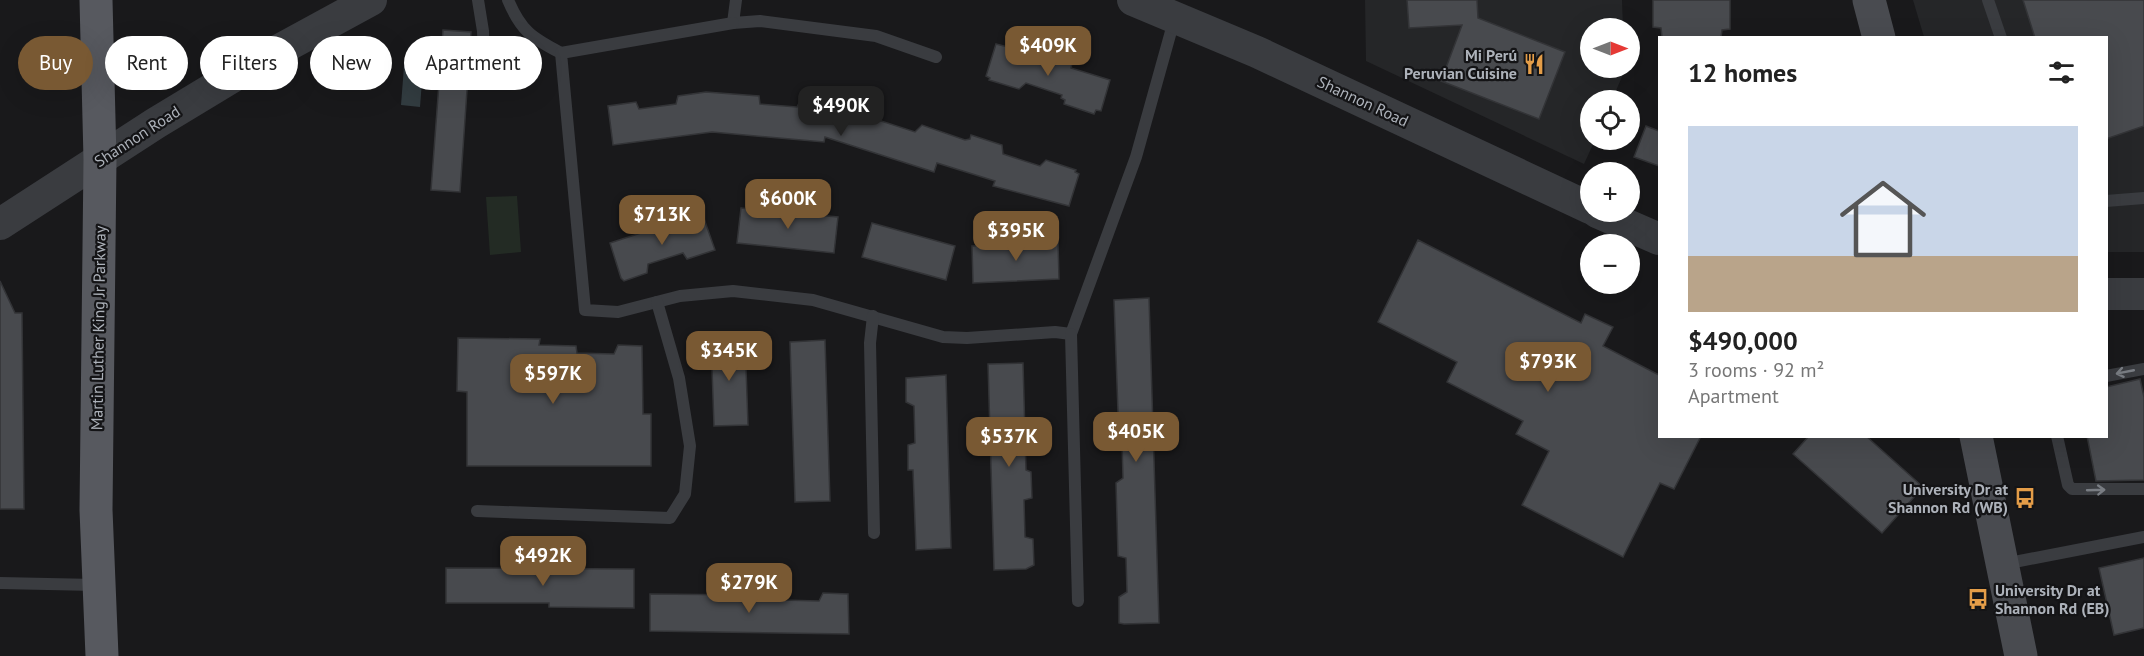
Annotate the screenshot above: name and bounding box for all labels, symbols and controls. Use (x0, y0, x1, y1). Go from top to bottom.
north arrow (1580, 18, 1640, 78)
map controls (1580, 18, 1640, 294)
pin: $409K (1006, 26, 1090, 77)
text: $409K (1019, 32, 1077, 58)
chip: Buy (18, 36, 93, 90)
chip: Rent (105, 36, 188, 90)
chip: Filters (200, 36, 298, 90)
chip: New (310, 36, 392, 90)
chip: Apartment (404, 36, 542, 90)
place label: Mi Perú Peruvian Cuisine (1404, 45, 1517, 83)
restaurant icon: Mi Perú Peruvian Cuisine (1522, 52, 1546, 76)
text: 12 homes (1688, 56, 1797, 89)
icon: filters (2045, 56, 2078, 89)
street label: Shannon Road (1314, 71, 1412, 131)
pin: $490K (799, 86, 883, 137)
button: locate (1580, 90, 1640, 150)
text: $490K (812, 92, 870, 118)
street label: Shannon Road (90, 101, 184, 171)
button: + (1580, 162, 1640, 222)
icon: home (1829, 165, 1937, 273)
pin: $600K (746, 179, 830, 230)
text: $600K (759, 185, 817, 211)
pin: $713K (620, 195, 704, 246)
text: $713K (633, 201, 691, 227)
pin: $395K (974, 211, 1058, 262)
text: $395K (987, 217, 1045, 243)
street label: Martin Luther King Jr Parkway (86, 225, 110, 430)
button: − (1580, 234, 1640, 294)
text: $490,000 (1688, 324, 1798, 357)
pin: $345K (687, 331, 771, 382)
text: $345K (700, 337, 758, 363)
pin: $793K (1506, 342, 1590, 393)
text: $793K (1519, 348, 1577, 374)
pin: $597K (511, 354, 595, 405)
text: 3 rooms · 92 m² (1688, 357, 1824, 383)
text: $597K (524, 360, 582, 386)
one-way arrow (2116, 367, 2135, 378)
text: Apartment (1688, 383, 1779, 409)
pin: $405K (1094, 412, 1178, 463)
pin: $537K (967, 417, 1051, 468)
text: $405K (1107, 418, 1165, 444)
text: $537K (980, 423, 1038, 449)
place label: University Dr at Shannon Rd (WB) (1888, 479, 2008, 517)
one-way arrow (2085, 484, 2105, 496)
bus stop icon: University Dr at Shannon Rd (WB) (2013, 486, 2037, 510)
pin: $492K (501, 536, 585, 587)
text: $492K (514, 542, 572, 568)
pin: $279K (707, 563, 791, 614)
text: $279K (720, 569, 778, 595)
place label: University Dr at Shannon Rd (EB) (1995, 580, 2110, 618)
bus stop icon: University Dr at Shannon Rd (EB) (1966, 587, 1990, 611)

